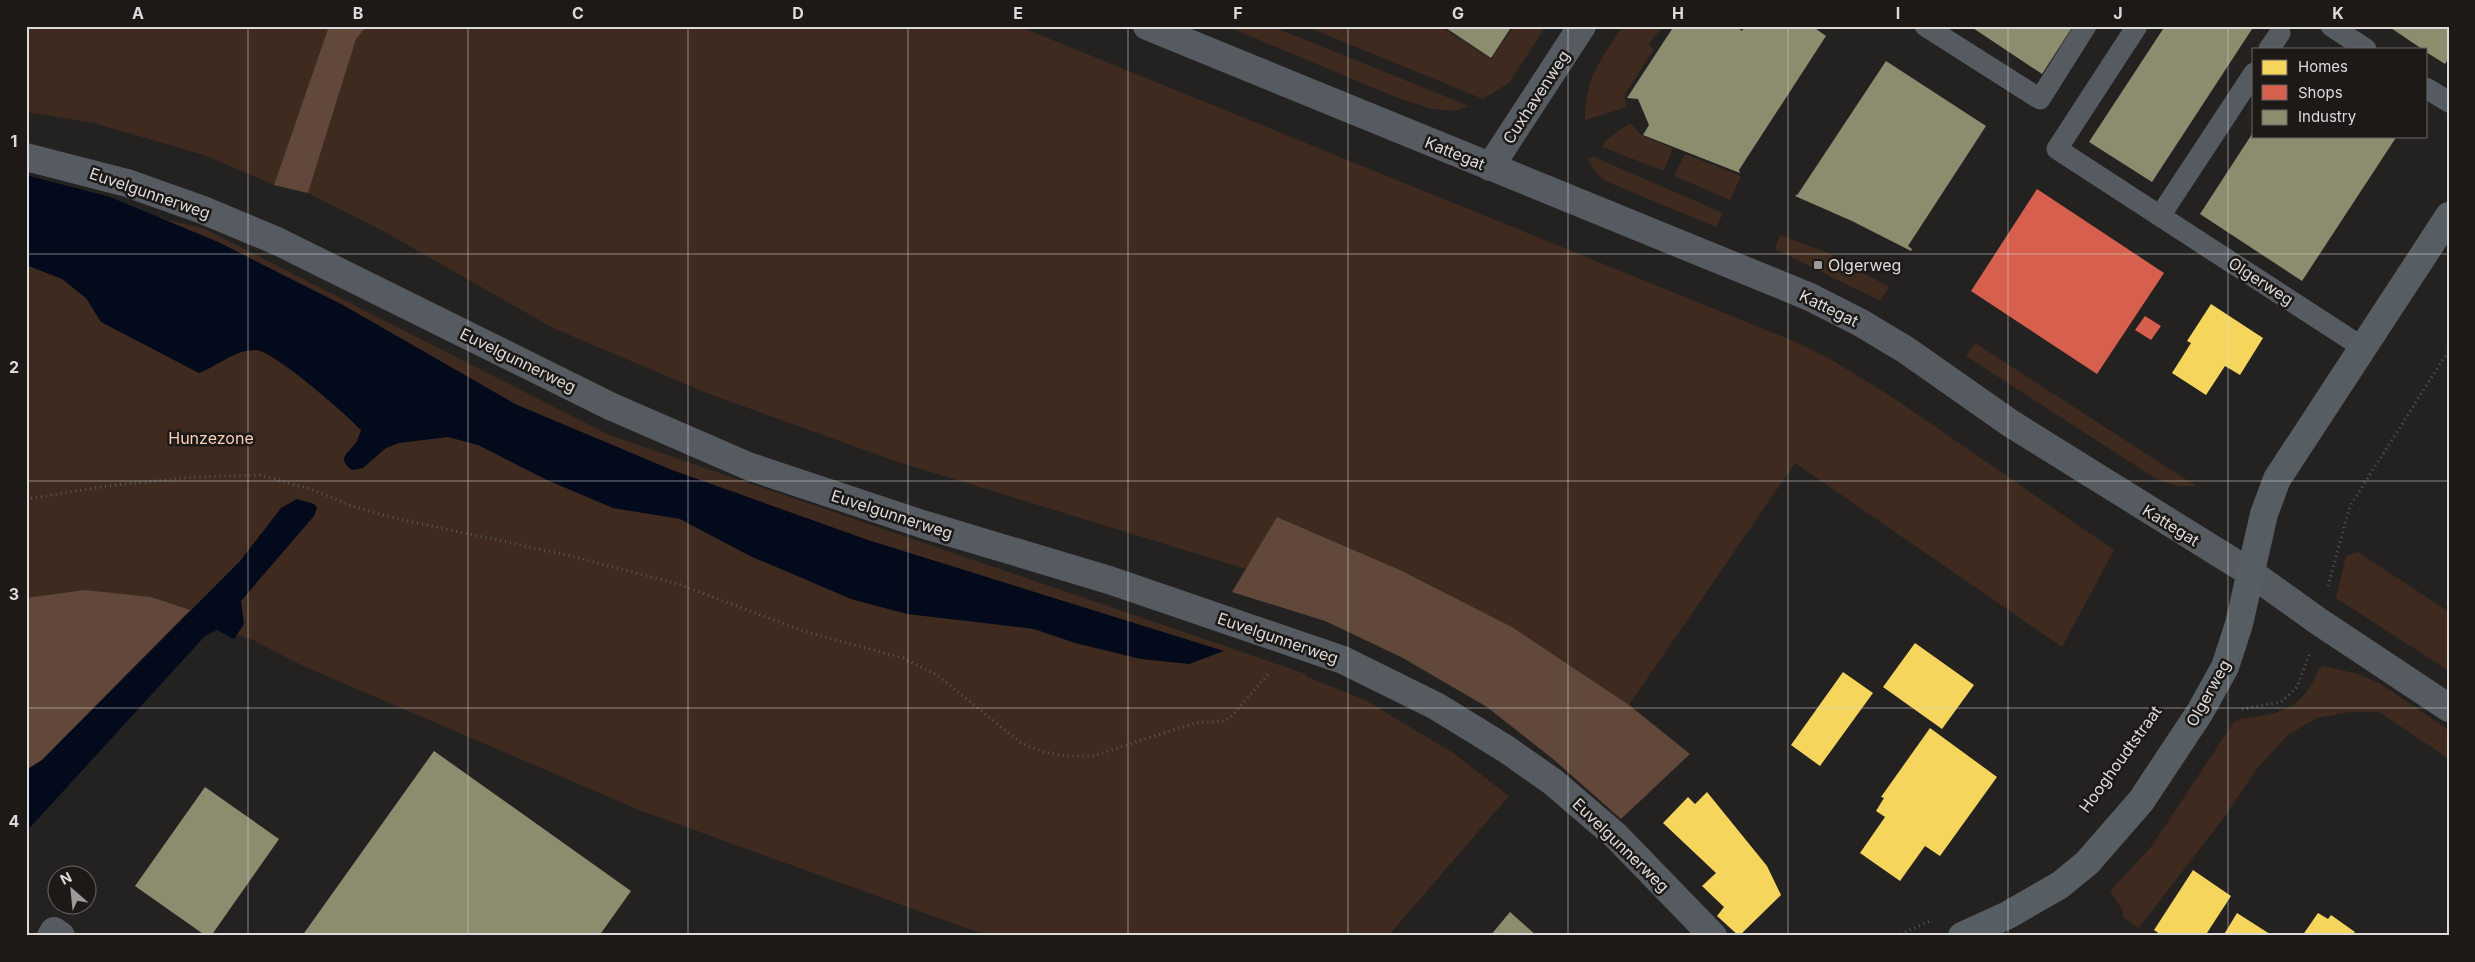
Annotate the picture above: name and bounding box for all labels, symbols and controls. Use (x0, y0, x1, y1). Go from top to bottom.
text: A (132, 3, 144, 23)
text: B (353, 3, 363, 23)
text: C (572, 3, 584, 23)
text: D (792, 3, 804, 23)
text: E (1013, 3, 1023, 23)
text: F (1233, 3, 1243, 23)
text: G (1452, 3, 1464, 23)
text: H (1672, 3, 1684, 23)
text: I (1896, 3, 1900, 23)
text: J (2113, 3, 2123, 23)
text: K (2332, 3, 2344, 23)
street label: Cuxhavenweg (1498, 46, 1574, 148)
legend (2252, 48, 2428, 138)
text: Homes (2298, 57, 2348, 76)
text: Shops (2298, 83, 2343, 102)
text: Industry (2298, 107, 2357, 126)
text: 1 (11, 131, 17, 151)
street label: Kattegat (1422, 132, 1488, 174)
street label: Euvelgunnerweg (87, 163, 213, 223)
street label: Olgerweg (2225, 253, 2297, 309)
place label: Olgerweg (1828, 255, 1901, 275)
marker: Olgerweg (1812, 259, 1824, 271)
street label: Kattegat (1796, 285, 1862, 331)
street label: Euvelgunnerweg (457, 323, 579, 397)
text: 2 (9, 357, 19, 377)
park label: Hunzezone (168, 428, 254, 448)
street label: Euvelgunnerweg (829, 485, 955, 543)
street label: Kattegat (2139, 500, 2203, 550)
text: 3 (9, 584, 19, 604)
street label: Euvelgunnerweg (1215, 608, 1341, 668)
street label: Olgerweg (2181, 656, 2235, 730)
street label: Hooghoudtstraat (2074, 702, 2166, 816)
street label: Euvelgunnerweg (1569, 794, 1673, 896)
text: 4 (9, 811, 20, 831)
north arrow (48, 864, 98, 914)
text: N (57, 868, 74, 888)

